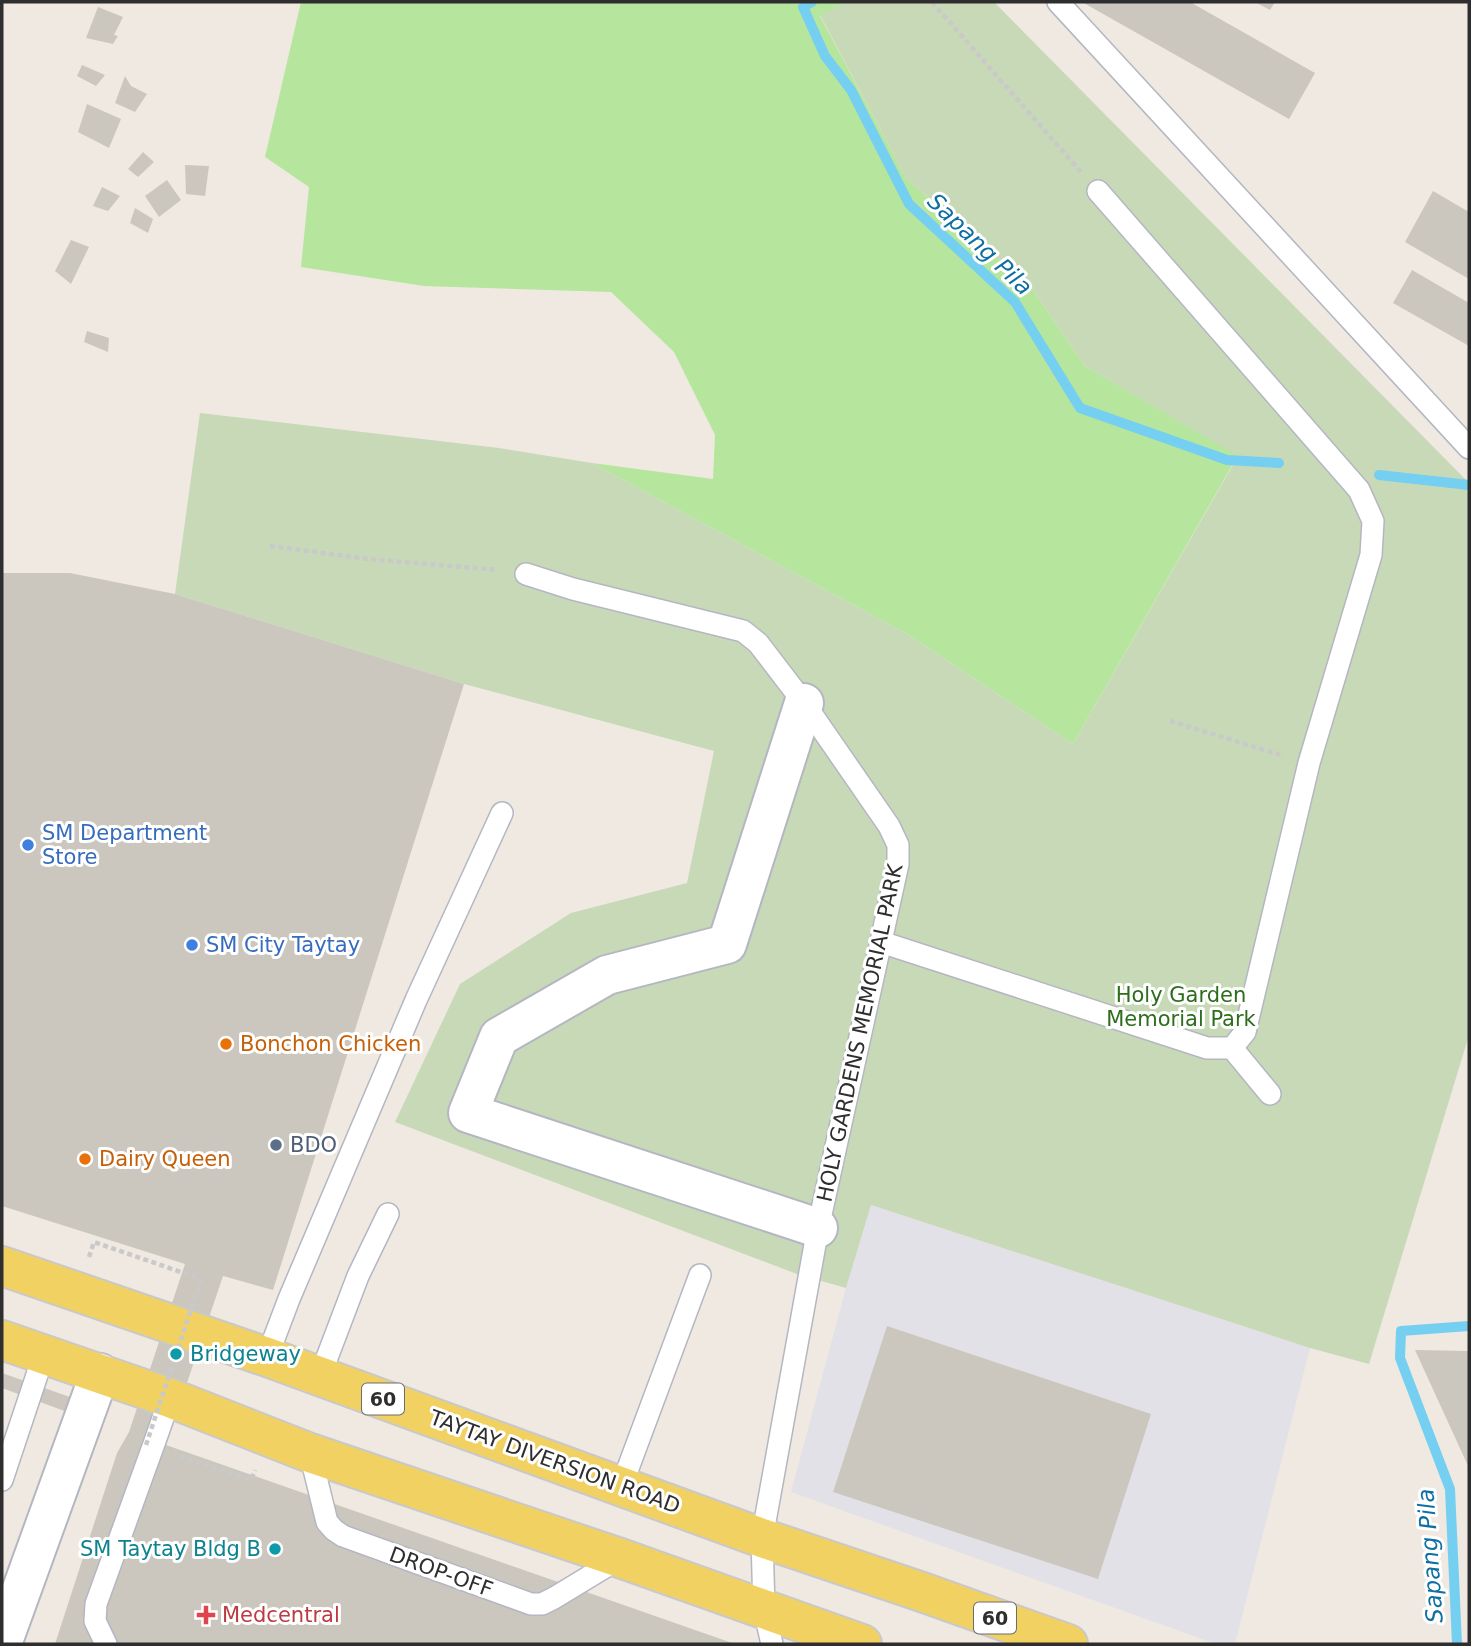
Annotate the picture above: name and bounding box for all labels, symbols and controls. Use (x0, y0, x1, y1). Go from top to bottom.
water label: Sapang Pila (923, 188, 1037, 300)
place label: SM Department Store (42, 821, 207, 869)
marker: SM Department Store (20, 837, 36, 853)
street label: HOLY GARDENS MEMORIAL PARK (812, 861, 908, 1204)
place label: SM City Taytay (206, 933, 360, 957)
marker: SM City Taytay (184, 937, 200, 953)
park label: Holy Garden Memorial Park (1106, 983, 1257, 1031)
place label: Bonchon Chicken (240, 1032, 421, 1056)
marker: Bonchon Chicken (218, 1036, 234, 1052)
place label: BDO (290, 1133, 337, 1157)
marker: BDO (268, 1137, 284, 1153)
place label: Dairy Queen (99, 1147, 231, 1171)
marker: Dairy Queen (77, 1151, 93, 1167)
place label: Bridgeway (190, 1342, 301, 1366)
marker: Bridgeway (168, 1346, 184, 1362)
road number: 60 (362, 1384, 404, 1414)
street label: TAYTAY DIVERSION ROAD (426, 1405, 683, 1519)
water label: Sapang Pila (1412, 1488, 1448, 1624)
place label: SM Taytay Bldg B (80, 1537, 261, 1561)
marker: SM Taytay Bldg B (267, 1541, 283, 1557)
street label: DROP-OFF (386, 1542, 496, 1602)
road number: 60 (974, 1602, 1016, 1634)
place label: Medcentral (222, 1603, 340, 1627)
marker: Medcentral (196, 1605, 216, 1625)

